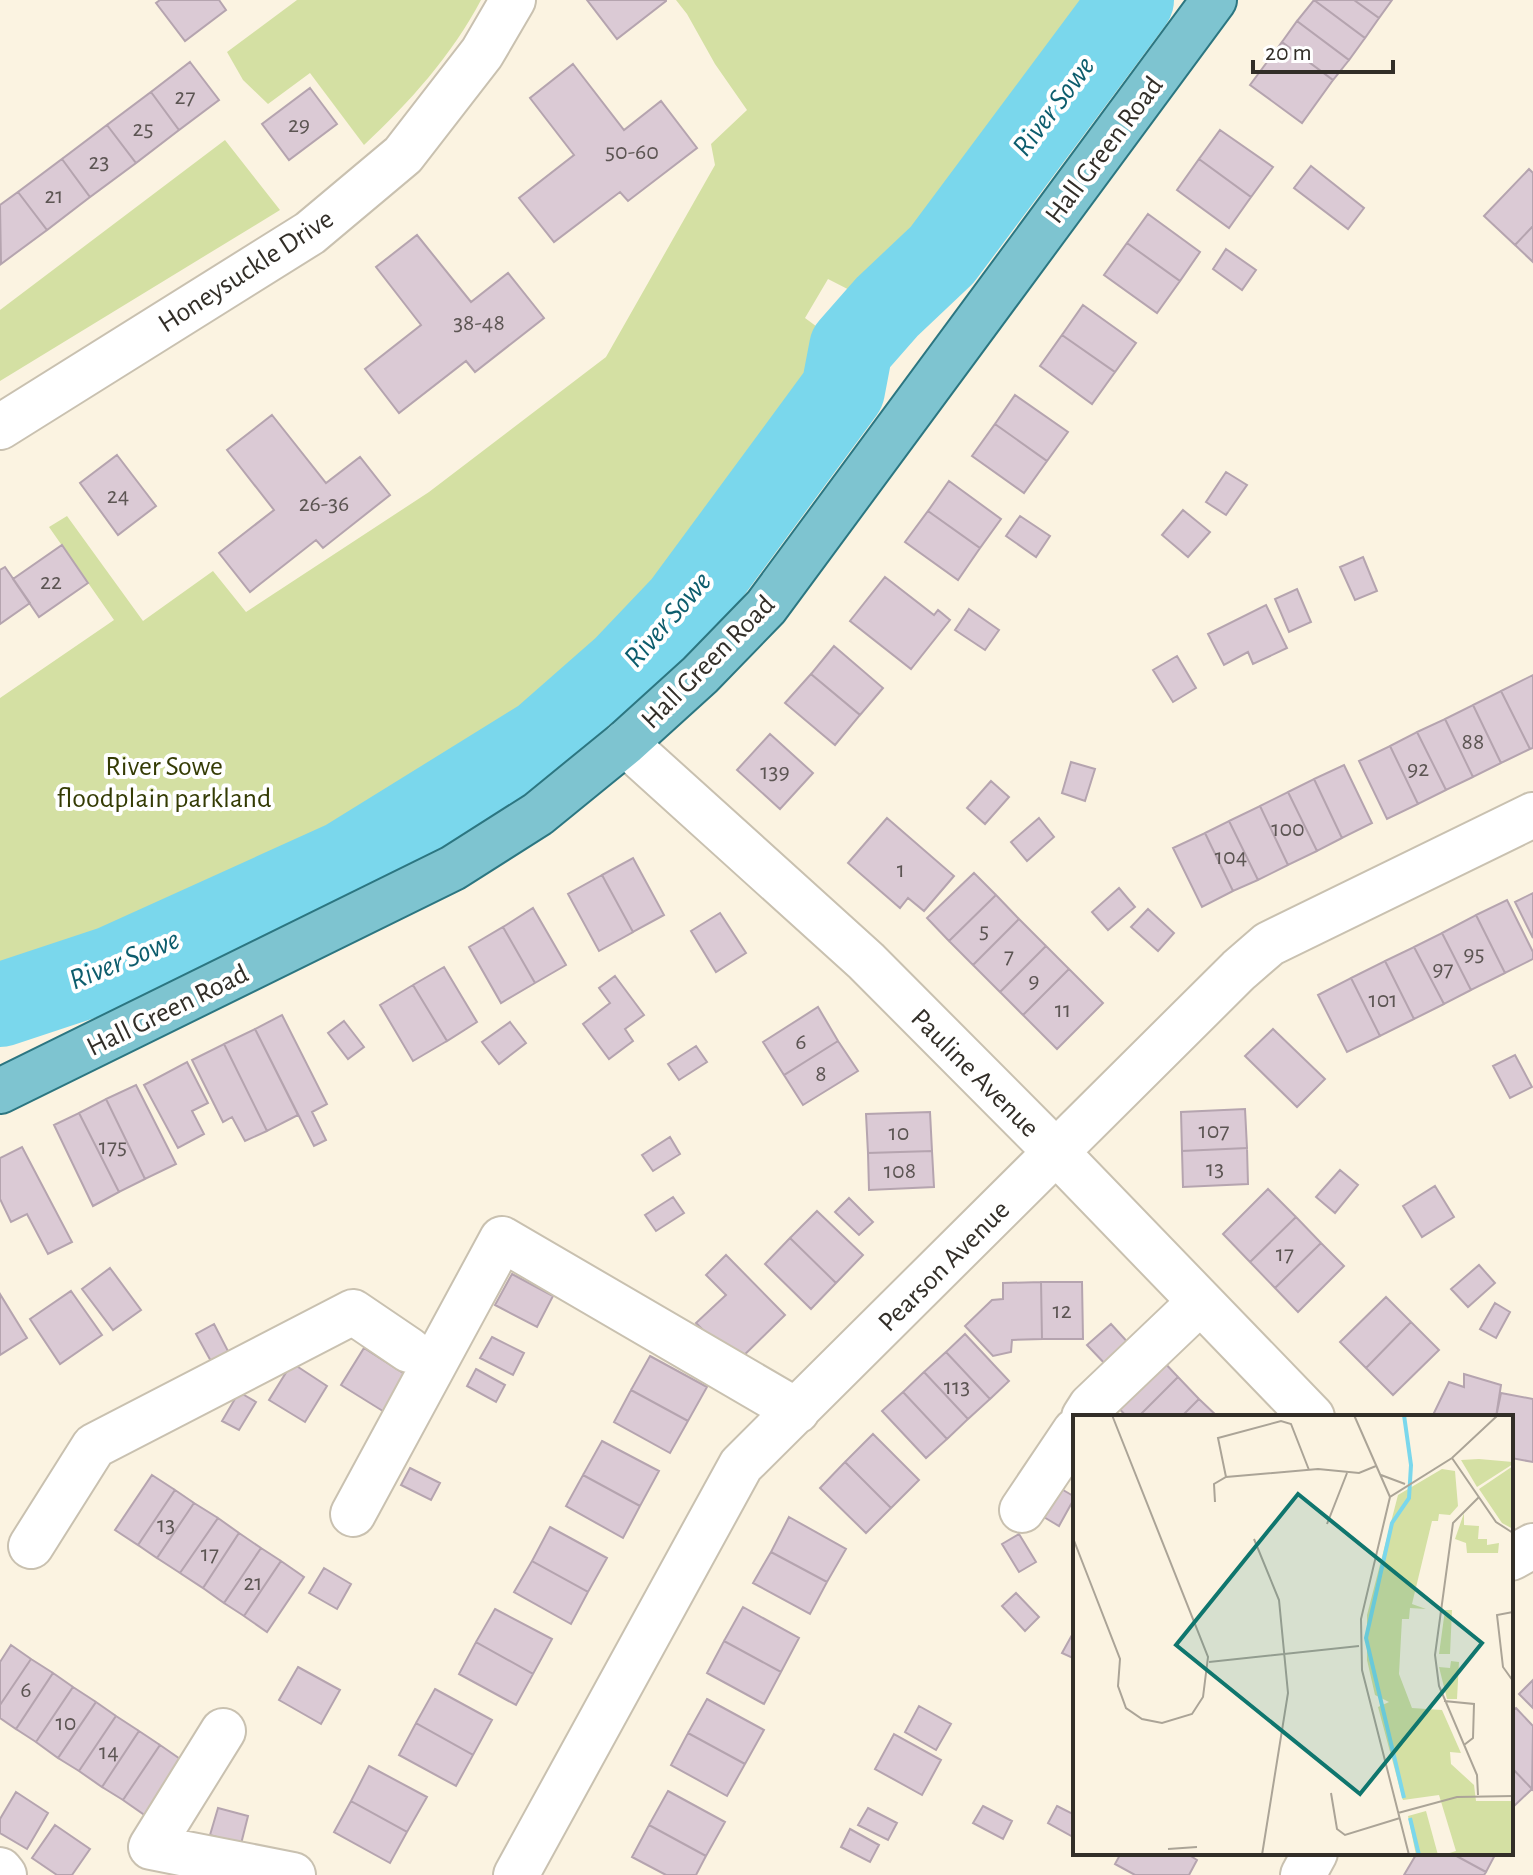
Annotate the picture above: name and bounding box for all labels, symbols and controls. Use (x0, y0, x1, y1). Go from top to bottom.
scale bar (1253, 24, 1393, 74)
text: 20 m (1265, 41, 1312, 65)
water label: River Sowe (1007, 51, 1101, 162)
street label: Hall Green Road (1041, 72, 1169, 229)
house number: 27 (175, 85, 195, 109)
house number: 29 (288, 113, 310, 137)
house number: 25 (133, 117, 153, 141)
house number: 50-60 (605, 140, 659, 164)
house number: 23 (89, 150, 109, 174)
house number: 21 (44, 184, 64, 208)
street label: Honeysuckle Drive (154, 205, 339, 338)
house number: 38-48 (453, 311, 505, 335)
house number: 24 (107, 484, 129, 508)
house number: 26-36 (299, 492, 349, 516)
water label: River Sowe (618, 566, 717, 673)
house number: 22 (40, 570, 62, 594)
street label: Hall Green Road (636, 590, 780, 734)
house number: 88 (1462, 730, 1484, 754)
park label: River Sowe floodplain parkland (56, 753, 272, 813)
house number: 92 (1407, 757, 1429, 781)
house number: 139 (760, 760, 790, 784)
house number: 100 (1271, 817, 1305, 841)
house number: 104 (1215, 845, 1247, 869)
house number: 1 (897, 858, 905, 882)
house number: 5 (979, 919, 989, 943)
water label: River Sowe (65, 924, 184, 996)
house number: 95 (1463, 942, 1485, 966)
house number: 7 (1004, 944, 1014, 968)
house number: 97 (1432, 957, 1454, 981)
street label: Hall Green Road (83, 960, 253, 1062)
house number: 9 (1028, 969, 1040, 993)
house number: 101 (1368, 988, 1398, 1012)
house number: 11 (1055, 998, 1071, 1022)
street label: Pauline Avenue (905, 1004, 1044, 1143)
house number: 6 (795, 1030, 807, 1054)
house number: 8 (815, 1062, 827, 1086)
house number: 107 (1199, 1119, 1229, 1143)
house number: 10 (889, 1121, 909, 1145)
house number: 175 (99, 1135, 127, 1159)
house number: 13 (1206, 1157, 1224, 1181)
house number: 108 (884, 1159, 916, 1183)
street label: Pearson Avenue (874, 1196, 1015, 1337)
house number: 17 (1276, 1242, 1294, 1266)
house number: 12 (1052, 1299, 1072, 1323)
house number: 113 (944, 1375, 970, 1399)
inset map (1073, 1415, 1513, 1855)
house number: 13 (157, 1513, 175, 1537)
house number: 17 (201, 1542, 219, 1566)
house number: 21 (243, 1571, 263, 1595)
house number: 6 (20, 1678, 32, 1702)
house number: 10 (56, 1711, 76, 1735)
house number: 14 (99, 1740, 119, 1764)

